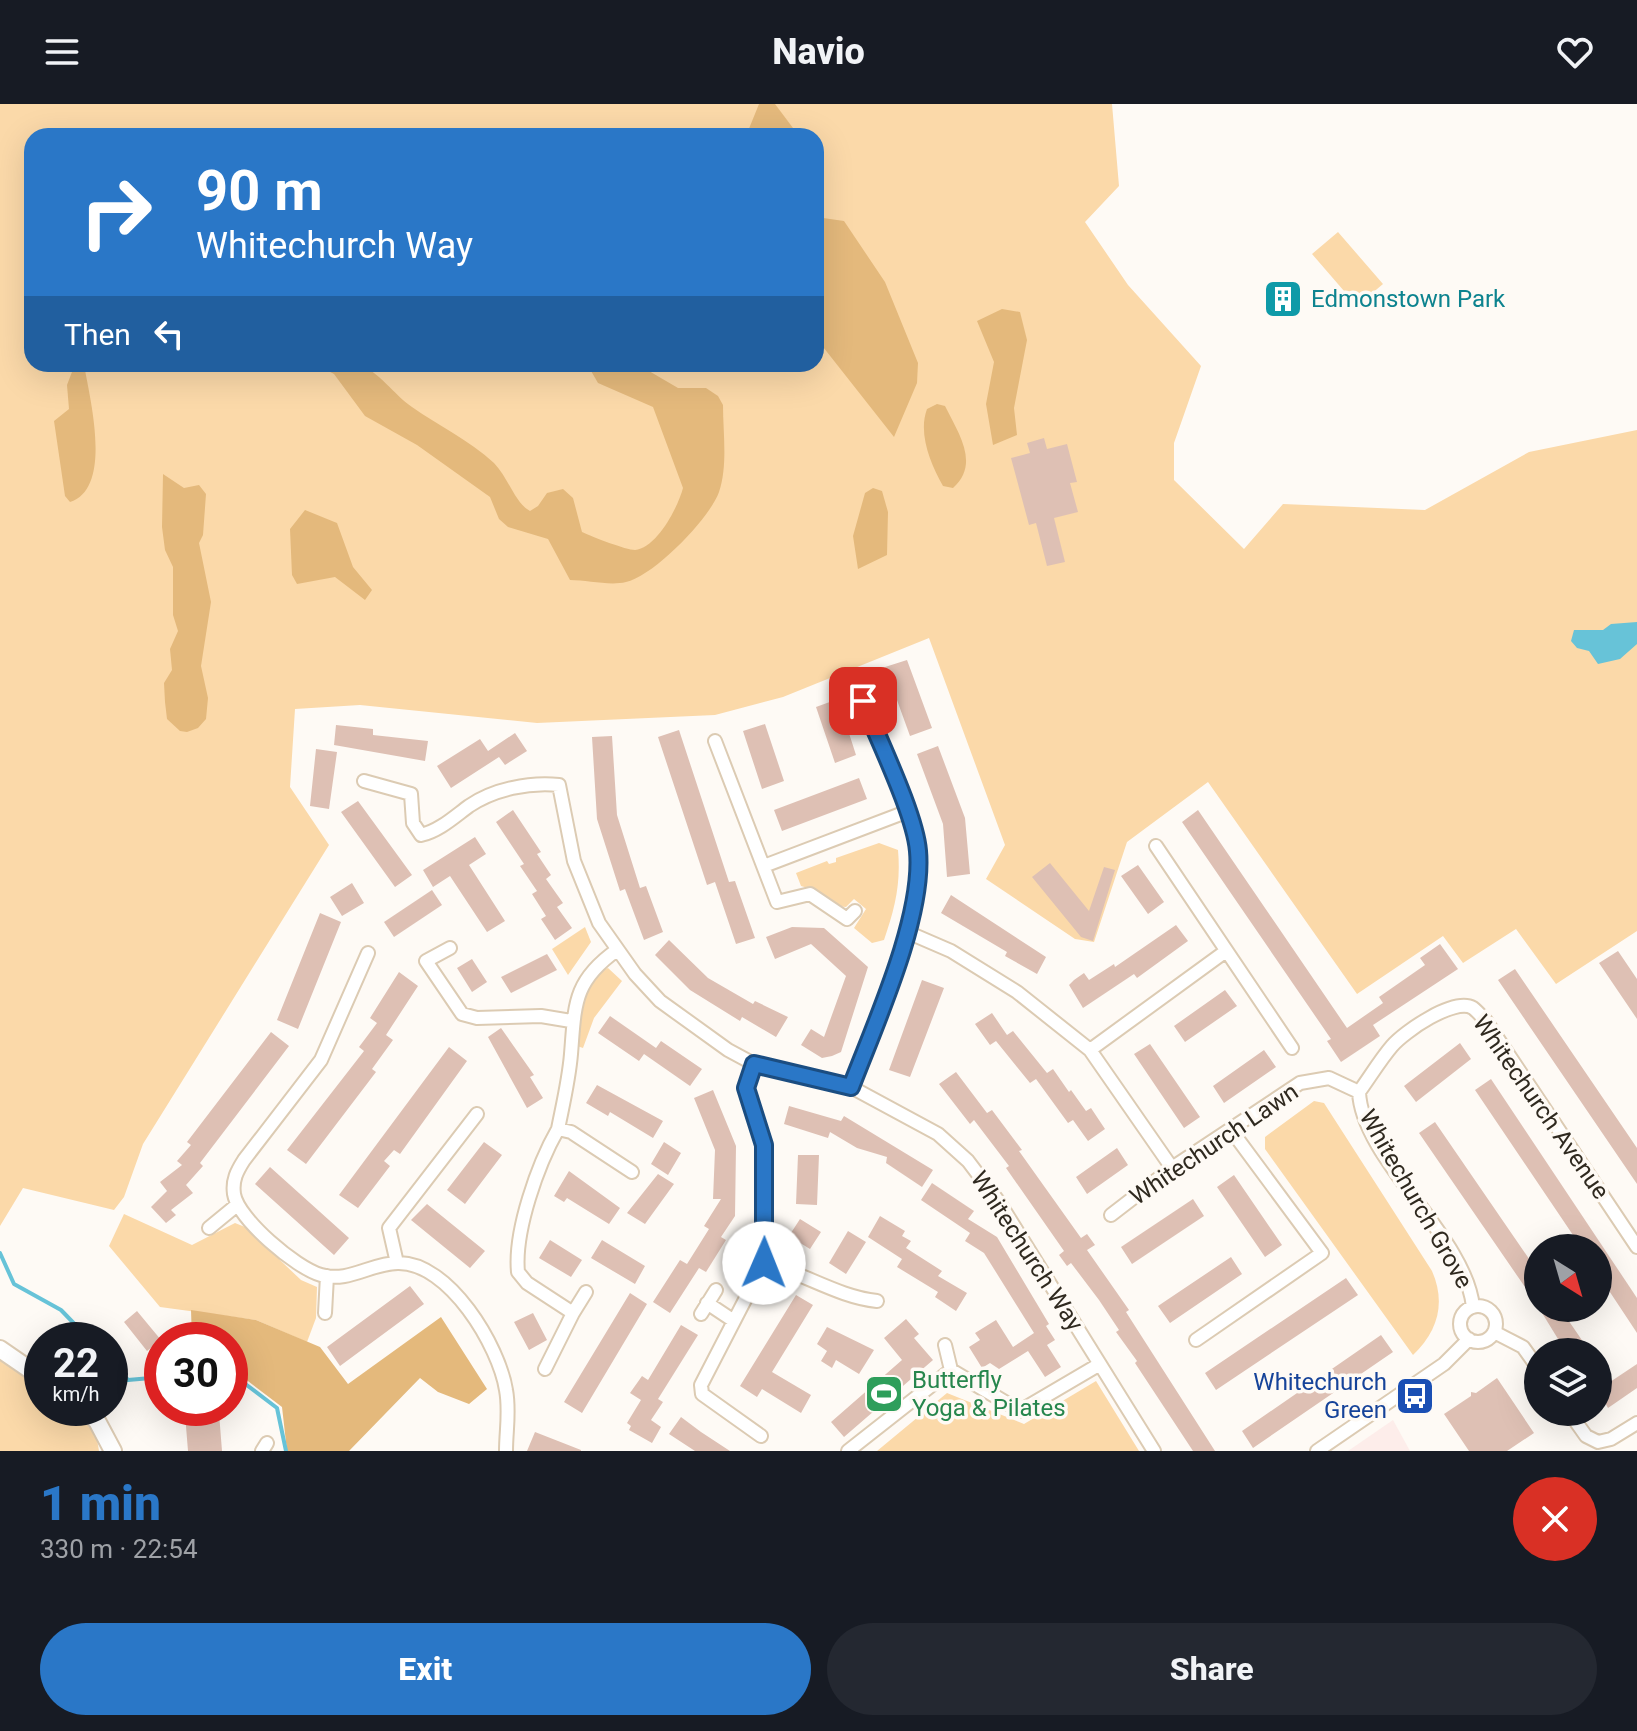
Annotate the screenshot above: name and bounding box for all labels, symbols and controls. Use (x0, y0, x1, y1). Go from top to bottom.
icon: menu (40, 30, 84, 74)
icon: heart (1553, 30, 1597, 74)
text: Navio (772, 31, 865, 73)
text: 90 m (196, 158, 323, 224)
icon: right (64, 160, 168, 264)
text: Whitechurch Way (196, 225, 473, 267)
building icon: Edmonstown Park (1262, 278, 1304, 320)
place label: Edmonstown Park (1311, 285, 1506, 313)
icon: left (147, 312, 191, 356)
text: Then (64, 317, 131, 352)
pin (829, 667, 897, 735)
icon: arrive (841, 679, 885, 723)
street label: Whitechurch Avenue (1467, 1010, 1615, 1204)
street label: Whitechurch Lawn (1125, 1077, 1303, 1211)
street label: Whitechurch Grove (1353, 1105, 1479, 1293)
street label: Whitechurch Way (965, 1166, 1089, 1337)
position arrow (722, 1221, 806, 1305)
north arrow (1524, 1234, 1612, 1322)
map controls (1524, 1234, 1612, 1426)
speed limit sign: 30 (144, 1322, 248, 1426)
button: layers (1524, 1338, 1612, 1426)
text: 22 (53, 1340, 99, 1387)
place label: Butterfly Yoga & Pilates (912, 1366, 1066, 1422)
place label: Whitechurch Green (1253, 1368, 1387, 1424)
sports icon: Butterfly Yoga & Pilates (863, 1373, 905, 1415)
bus stop icon: Whitechurch Green (1394, 1375, 1436, 1417)
text: km/h (53, 1382, 99, 1406)
text: 1 min (40, 1475, 161, 1532)
button: close (1513, 1477, 1597, 1561)
text: 330 m · 22:54 (40, 1534, 198, 1564)
button: Exit (40, 1623, 811, 1715)
button: Share (827, 1623, 1597, 1715)

